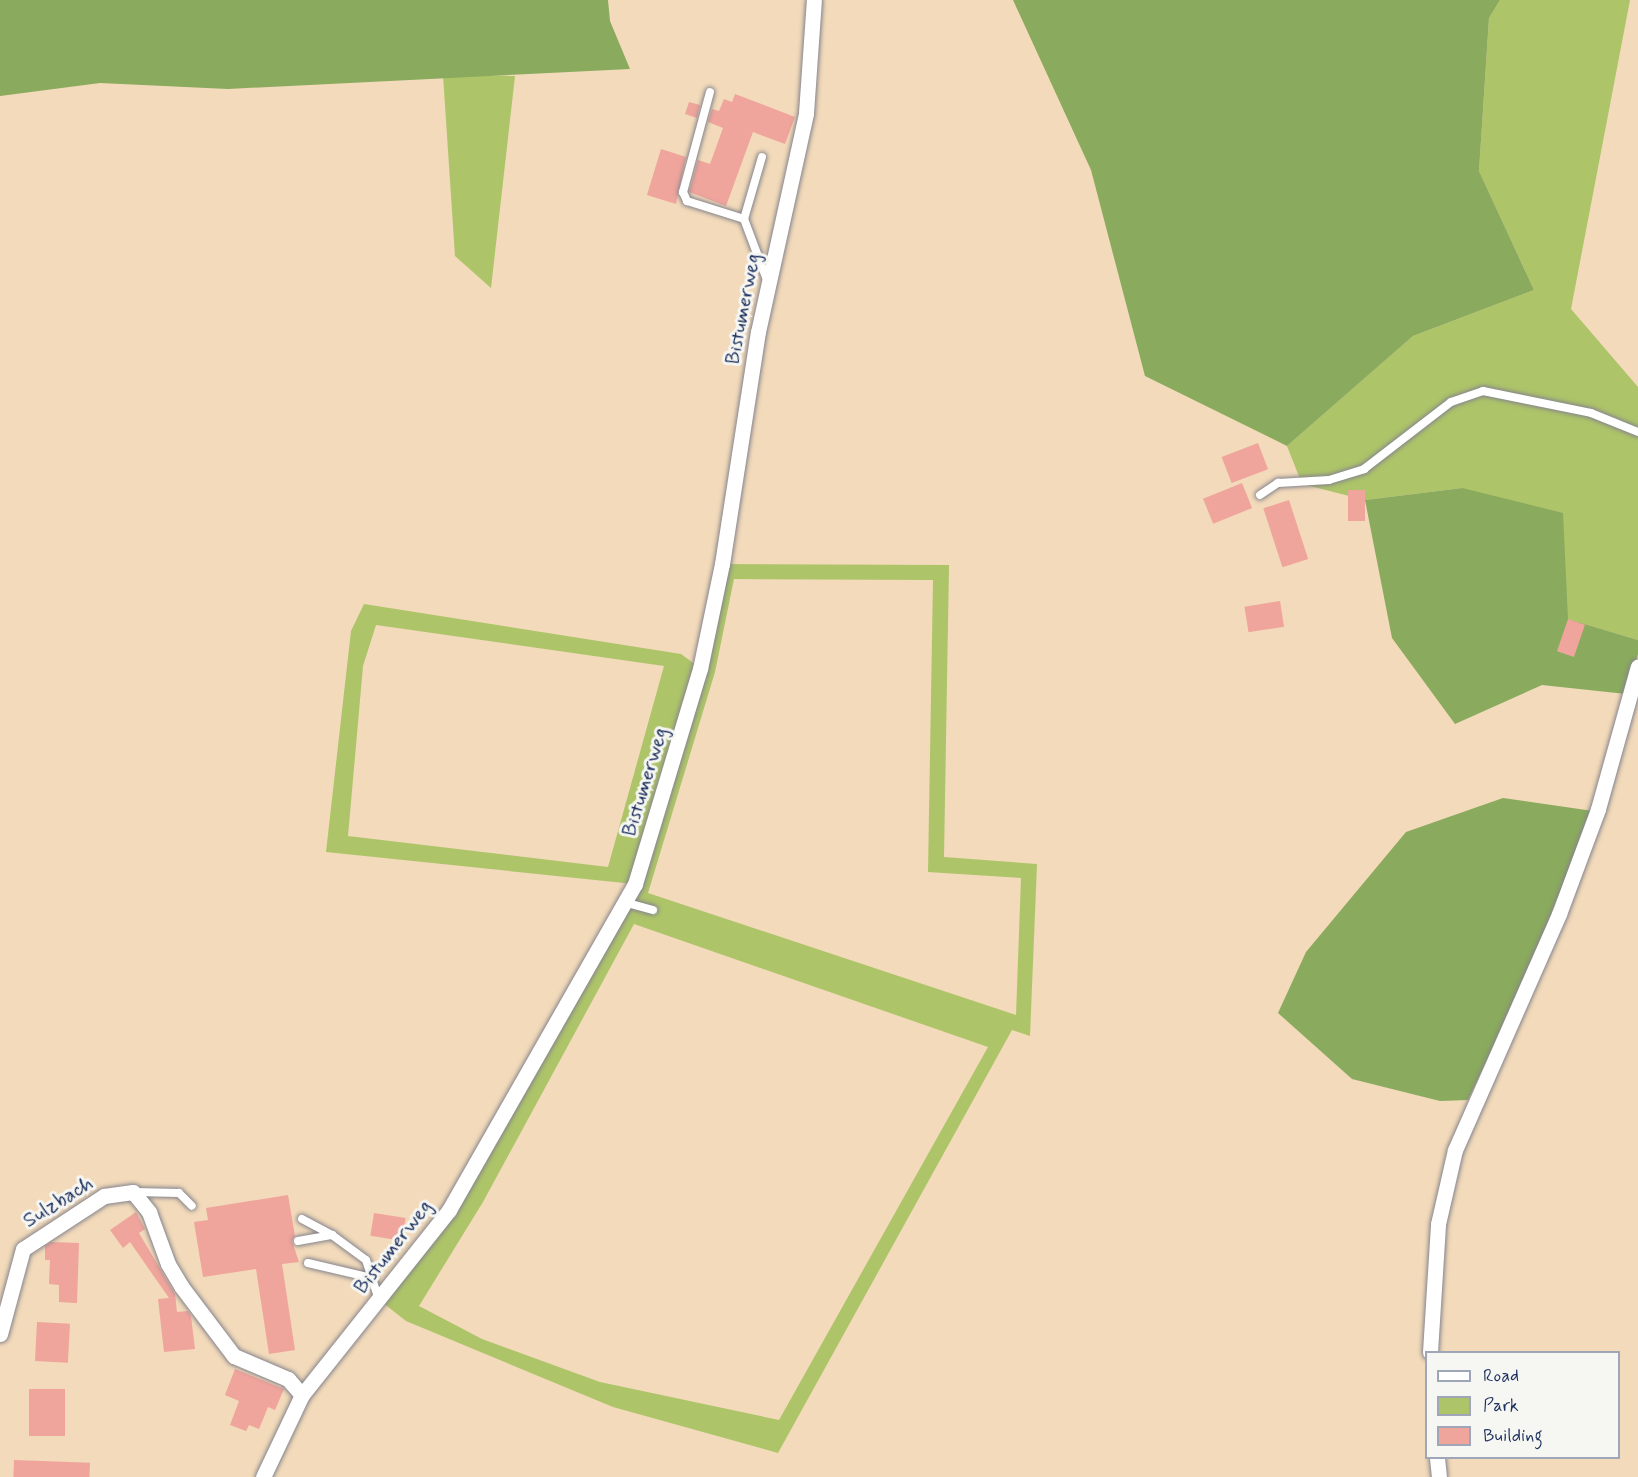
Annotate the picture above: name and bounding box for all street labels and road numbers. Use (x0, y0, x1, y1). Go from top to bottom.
street label: Bistumerweg (720, 251, 766, 367)
street label: Bistumerweg (617, 725, 673, 839)
street label: Sulzbach (18, 1171, 98, 1233)
street label: Bistumerweg (348, 1195, 438, 1299)

